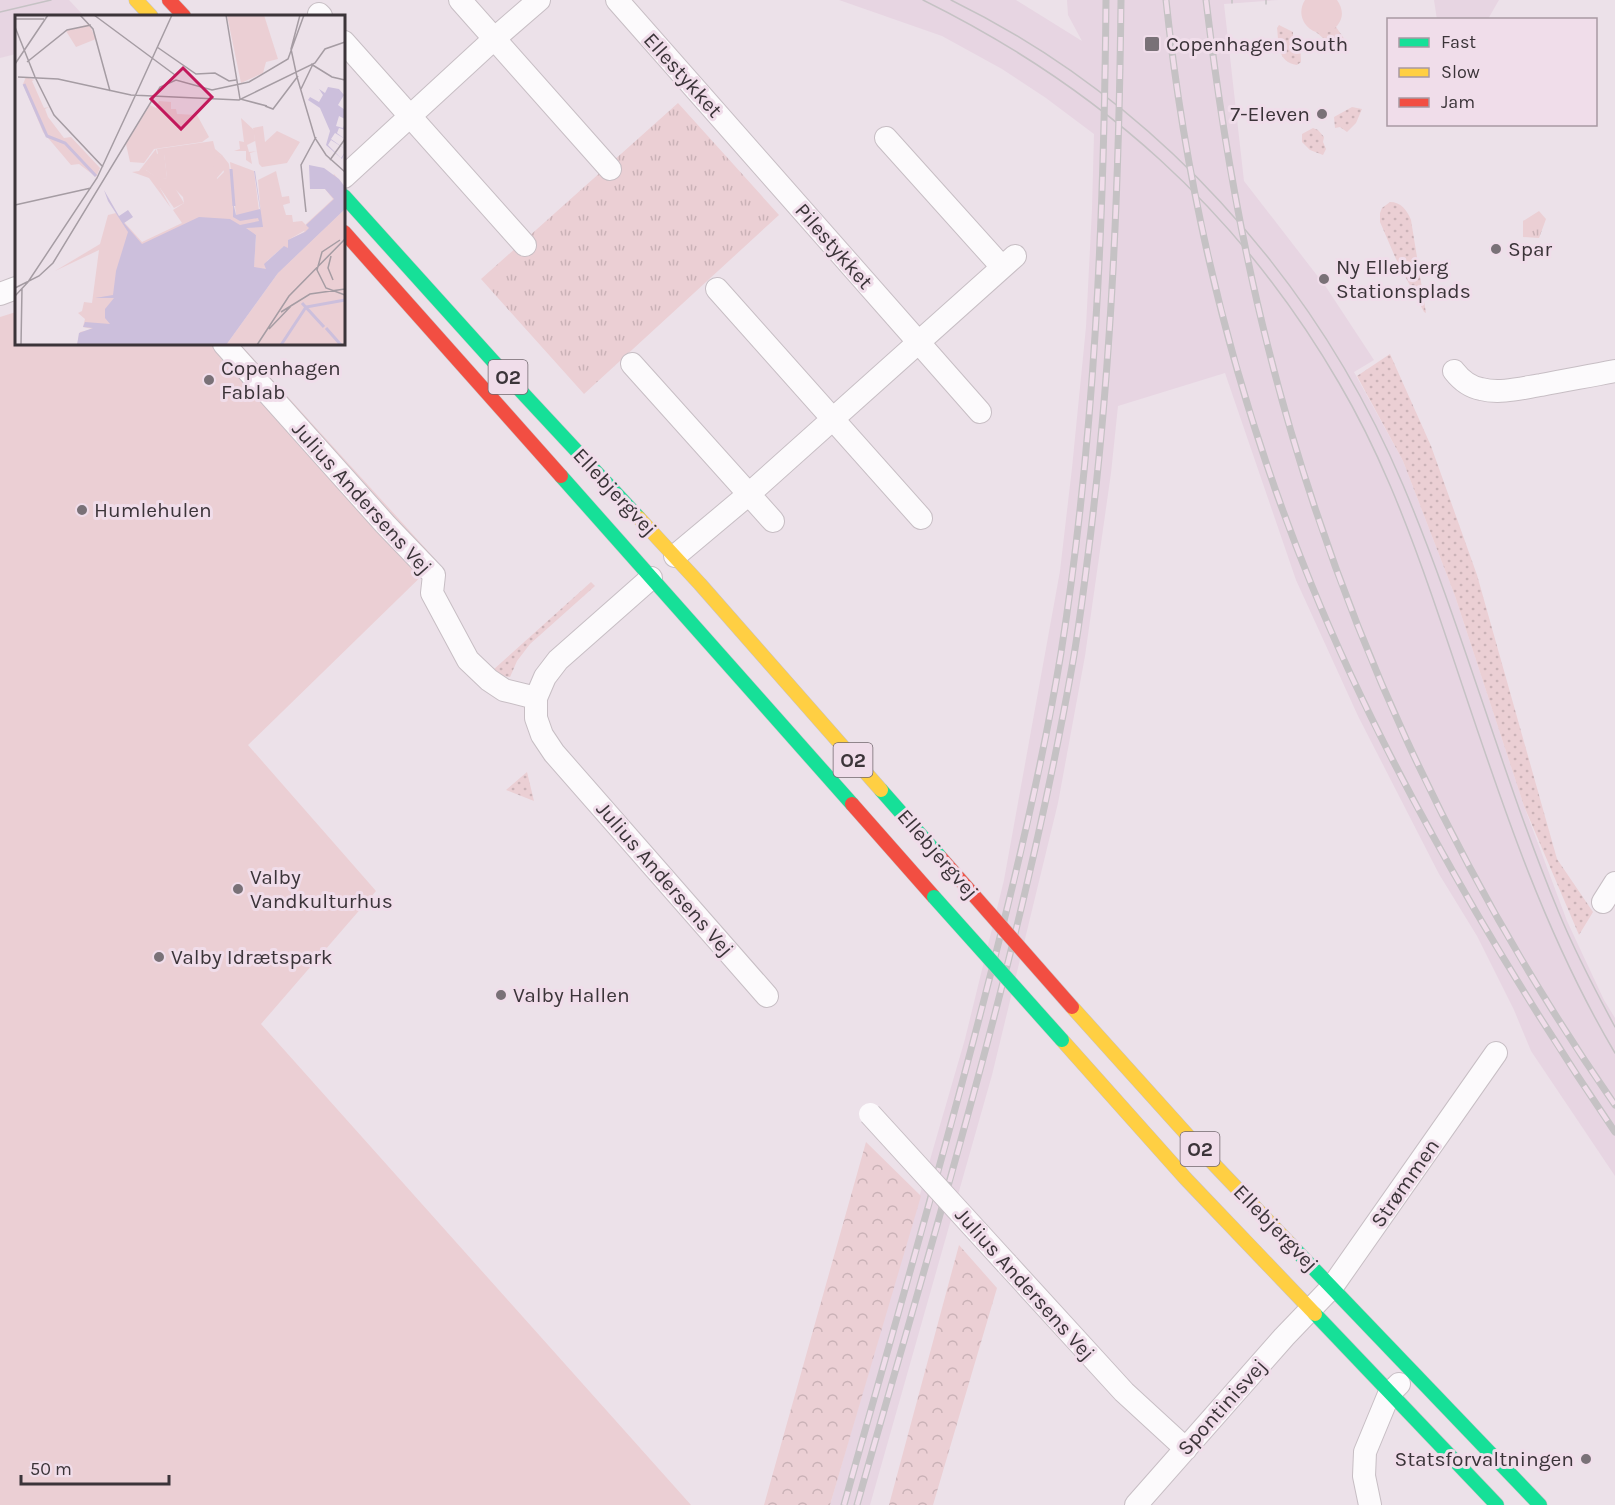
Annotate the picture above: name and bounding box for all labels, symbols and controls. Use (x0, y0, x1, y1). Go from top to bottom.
inset map (15, 15, 345, 345)
legend (1387, 18, 1597, 126)
street label: Ellestykket (639, 28, 727, 122)
text: Fast (1441, 31, 1476, 53)
place label: Copenhagen South (1166, 32, 1348, 56)
marker: Copenhagen South (1143, 35, 1161, 53)
text: Slow (1441, 61, 1480, 83)
text: Jam (1441, 91, 1475, 113)
place label: 7-Eleven (1230, 102, 1310, 126)
marker: 7-Eleven (1315, 107, 1329, 121)
street label: Pilestykket (790, 198, 878, 294)
place label: Spar (1508, 237, 1553, 261)
marker: Spar (1489, 242, 1503, 256)
place label: Ny Ellebjerg Stationsplads (1336, 255, 1471, 303)
marker: Ny Ellebjerg Stationsplads (1317, 272, 1331, 286)
place label: Copenhagen Fablab (221, 356, 341, 404)
road number: O2 (488, 360, 528, 394)
marker: Copenhagen Fablab (202, 373, 216, 387)
street label: Julius Andersens Vej (287, 417, 437, 579)
street label: Ellebjergvej (568, 443, 662, 541)
place label: Humlehulen (94, 498, 212, 522)
marker: Humlehulen (75, 503, 89, 517)
road number: O2 (834, 743, 872, 777)
street label: Julius Andersens Vej (591, 797, 739, 961)
street label: Ellebjergvej (892, 804, 984, 904)
place label: Valby Vandkulturhus (250, 865, 393, 913)
marker: Valby Vandkulturhus (231, 882, 245, 896)
place label: Valby Idrætspark (171, 945, 333, 969)
marker: Valby Idrætspark (152, 950, 166, 964)
place label: Valby Hallen (513, 983, 630, 1007)
marker: Valby Hallen (494, 988, 508, 1002)
road number: O2 (1180, 1132, 1220, 1166)
street label: Strømmen (1366, 1134, 1444, 1232)
street label: Ellebjergvej (1229, 1180, 1323, 1276)
street label: Julius Andersens Vej (950, 1203, 1100, 1365)
street label: Spontinisvej (1173, 1354, 1271, 1460)
place label: Statsforvaltningen (1394, 1447, 1574, 1471)
scale bar (21, 1448, 170, 1486)
marker: Statsforvaltningen (1579, 1452, 1593, 1466)
text: 50 m (30, 1458, 72, 1480)

